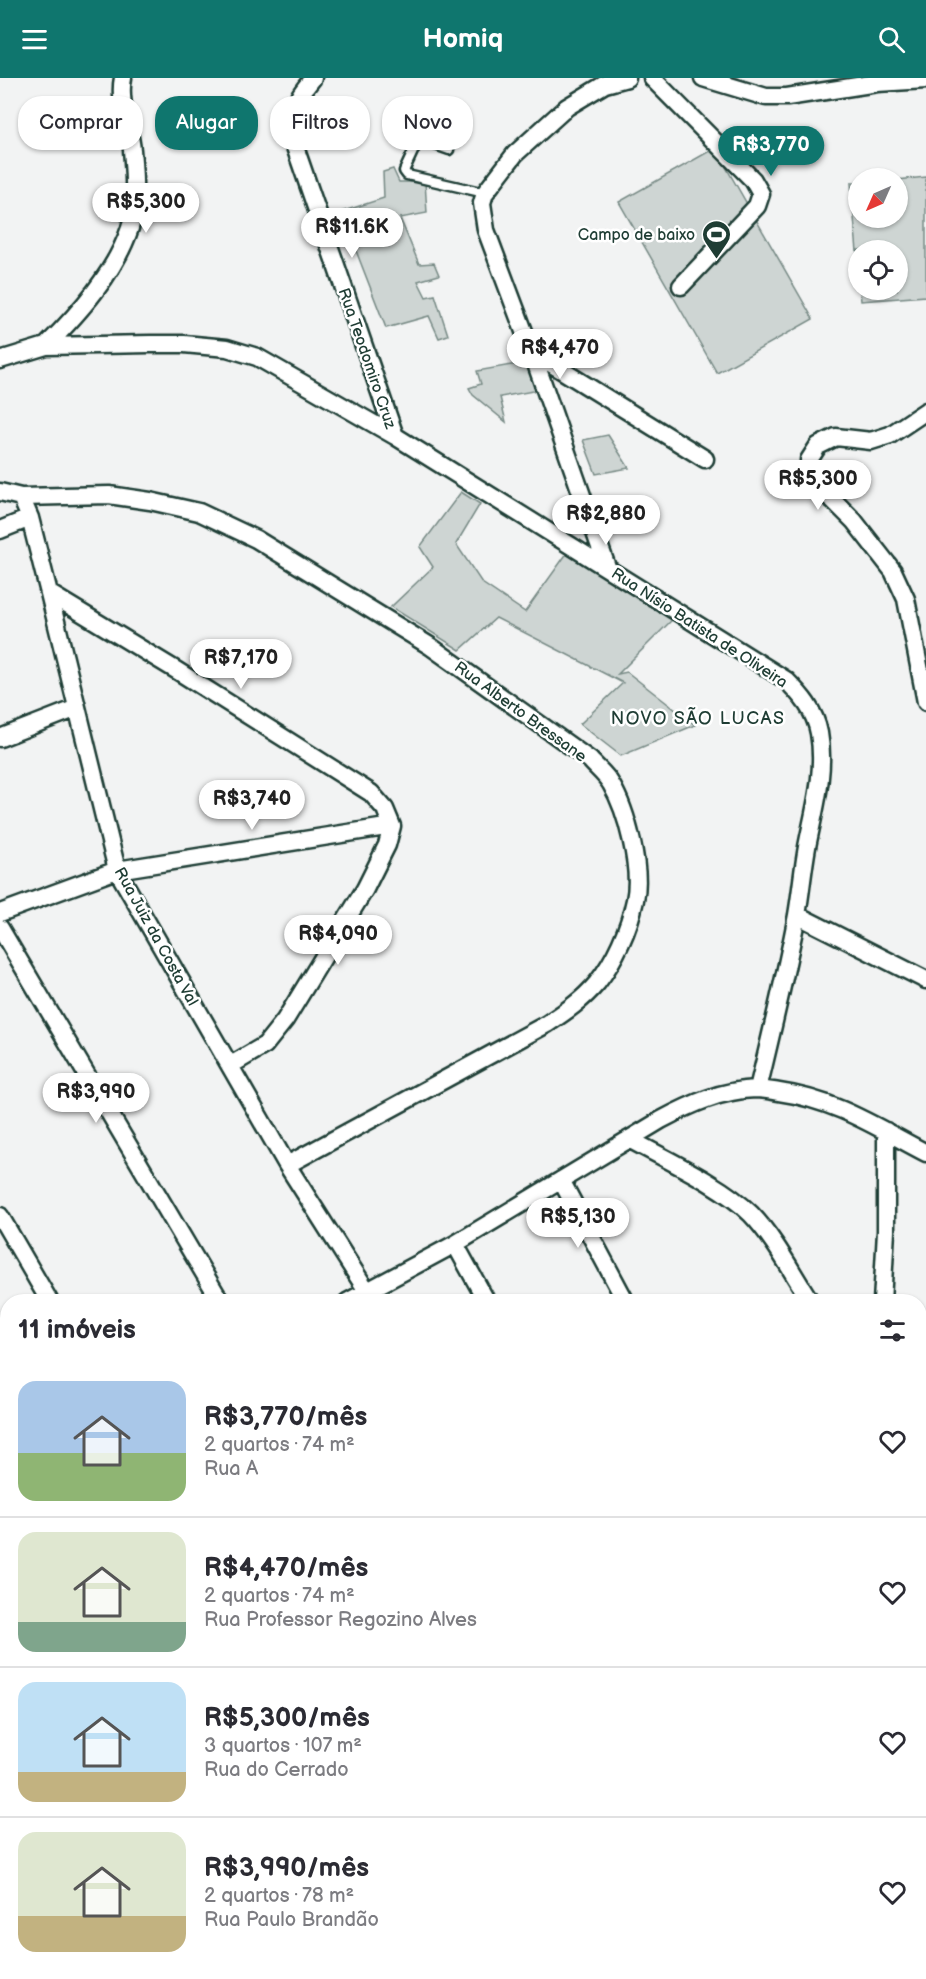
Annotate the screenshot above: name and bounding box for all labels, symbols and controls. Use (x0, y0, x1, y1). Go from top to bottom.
icon: menu (18, 23, 51, 56)
text: Homiq (423, 23, 503, 55)
icon: search (875, 23, 908, 56)
chip: Comprar (18, 96, 143, 150)
chip: Alugar (155, 96, 258, 150)
chip: Filtros (270, 96, 370, 150)
chip: Novo (382, 96, 473, 150)
pin: R$3,770 (716, 126, 826, 177)
text: R$3,770 (732, 133, 810, 157)
north arrow (848, 168, 908, 228)
map controls (848, 168, 908, 300)
pin: R$5,300 (91, 183, 201, 234)
text: R$5,300 (106, 190, 186, 214)
pin: R$11.6K (297, 208, 407, 259)
text: R$11.6K (315, 215, 389, 239)
sports icon: Campo de baixo (700, 218, 732, 260)
place label: Campo de baixo (578, 226, 695, 245)
button: locate (848, 240, 908, 300)
street label: Rua Teodomiro Cruz (334, 286, 400, 432)
pin: R$4,470 (505, 329, 615, 380)
text: R$4,470 (521, 336, 599, 360)
pin: R$5,300 (763, 460, 873, 511)
text: R$5,300 (778, 467, 858, 491)
pin: R$2,880 (551, 495, 661, 546)
text: R$2,880 (566, 502, 646, 526)
street label: Rua Nísio Batista de Oliveira (608, 564, 791, 692)
pin: R$7,170 (186, 639, 296, 690)
text: R$7,170 (204, 646, 278, 670)
street label: Rua Alberto Bressane (450, 658, 590, 767)
district label: NOVO SÃO LUCAS (611, 707, 785, 729)
pin: R$3,740 (197, 780, 307, 831)
text: R$3,740 (213, 787, 291, 811)
street label: Rua Juiz da Costa Val (110, 864, 202, 1009)
pin: R$4,090 (283, 915, 393, 966)
text: R$4,090 (298, 922, 378, 946)
pin: R$3,990 (41, 1073, 151, 1124)
text: R$3,990 (57, 1080, 135, 1104)
pin: R$5,130 (523, 1198, 633, 1249)
text: R$5,130 (540, 1205, 616, 1229)
icon: filters (876, 1314, 909, 1347)
text: 11 imóveis (18, 1315, 136, 1346)
text: R$3,770/mês (204, 1402, 367, 1433)
icon: home (66, 1405, 138, 1477)
icon: heart (876, 1425, 909, 1458)
text: 2 quartos · 74 m² (204, 1433, 355, 1457)
text: Rua A (204, 1457, 258, 1481)
text: R$4,470/mês (204, 1553, 368, 1584)
icon: home (66, 1556, 138, 1628)
icon: heart (876, 1576, 909, 1609)
text: 2 quartos · 74 m² (204, 1584, 355, 1608)
text: Rua Professor Regozino Alves (204, 1608, 477, 1632)
text: R$5,300/mês (204, 1703, 370, 1734)
icon: home (66, 1706, 138, 1778)
icon: heart (876, 1726, 909, 1759)
text: 3 quartos · 107 m² (204, 1734, 362, 1758)
text: Rua do Cerrado (204, 1758, 349, 1782)
text: R$3,990/mês (204, 1853, 369, 1884)
icon: home (66, 1856, 138, 1928)
icon: heart (876, 1876, 909, 1909)
text: 2 quartos · 78 m² (204, 1884, 354, 1908)
text: Rua Paulo Brandão (204, 1908, 379, 1932)

